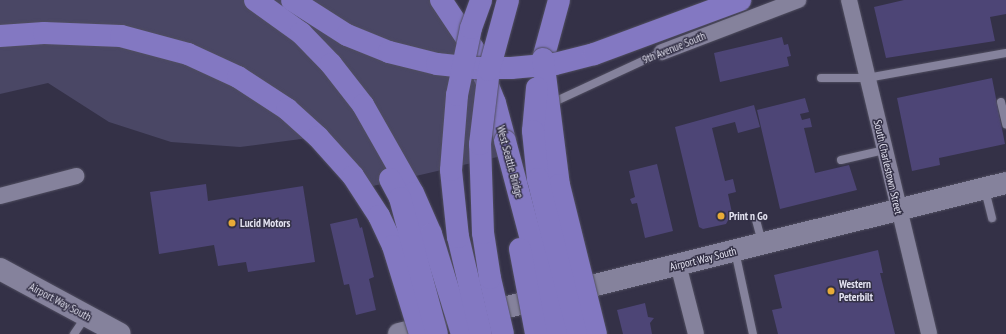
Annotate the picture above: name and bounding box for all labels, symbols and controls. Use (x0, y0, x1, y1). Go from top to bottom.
street label: 9th Avenue South (640, 29, 708, 67)
street label: South Charlestown Street (871, 118, 905, 216)
street label: West Seattle Bridge (494, 124, 526, 200)
place label: Print n Go (729, 209, 768, 223)
marker: Print n Go (716, 211, 726, 221)
place label: Lucid Motors (240, 216, 290, 230)
marker: Lucid Motors (227, 218, 237, 228)
street label: Airport Way South (668, 244, 738, 274)
place label: Western Peterbilt (839, 278, 873, 304)
street label: Airport Way South (27, 280, 93, 324)
marker: Western Peterbilt (826, 286, 836, 296)

